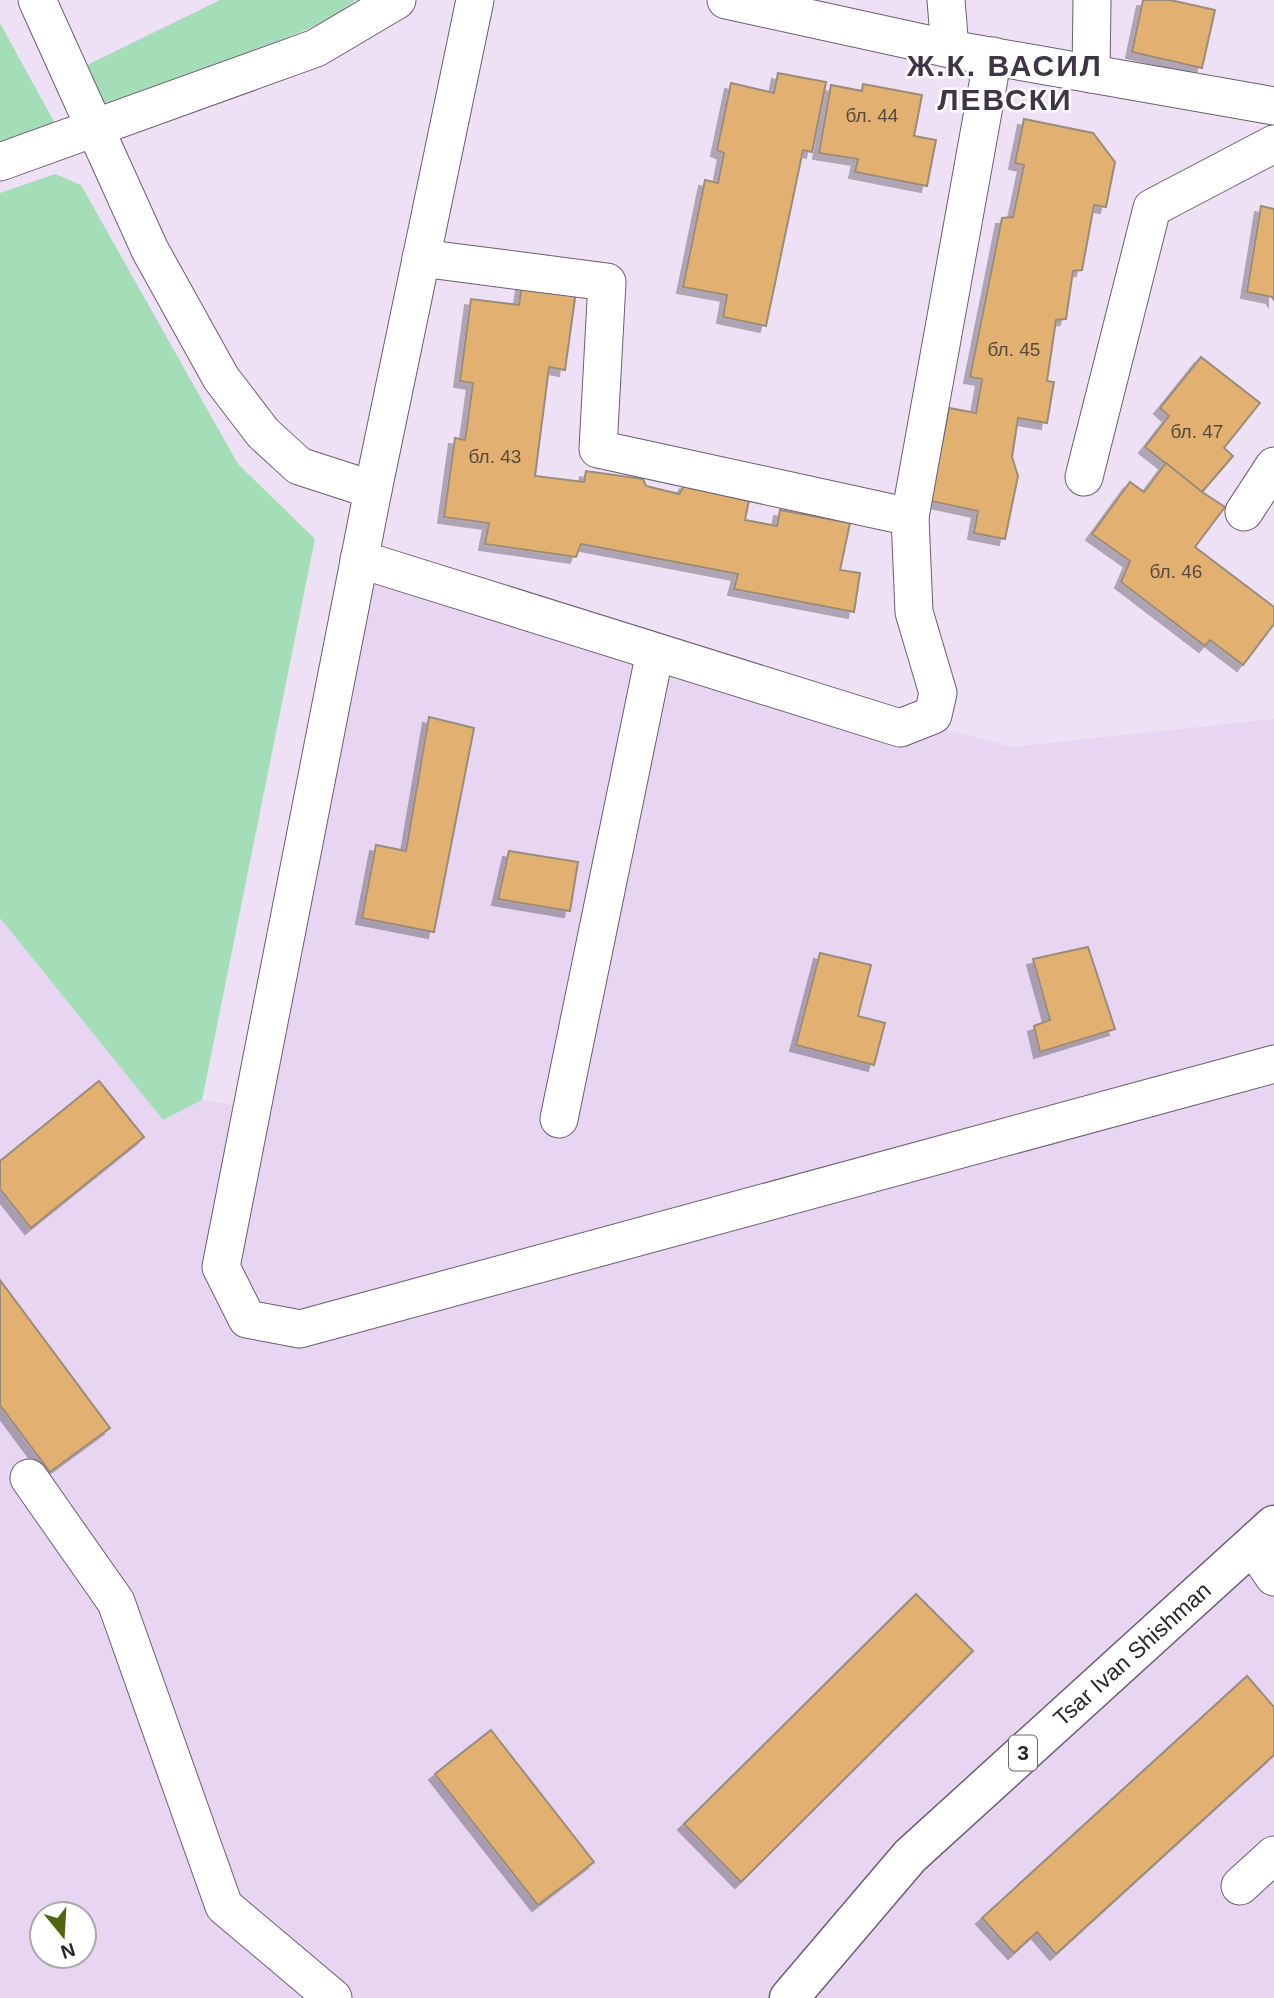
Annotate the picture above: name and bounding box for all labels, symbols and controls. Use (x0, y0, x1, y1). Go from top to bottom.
district label: Ж.К. ВАСИЛ ЛЕВСКИ (906, 49, 1103, 116)
house number: бл. 44 (846, 105, 899, 126)
house number: бл. 45 (988, 339, 1040, 360)
house number: бл. 47 (1171, 421, 1223, 442)
house number: бл. 43 (469, 446, 521, 467)
house number: бл. 46 (1150, 561, 1202, 582)
street label: Tsar Ivan Shishman (1048, 1577, 1216, 1731)
road number: 3 (1009, 1736, 1037, 1770)
north arrow (28, 1900, 98, 1970)
text: N (58, 1939, 78, 1963)

